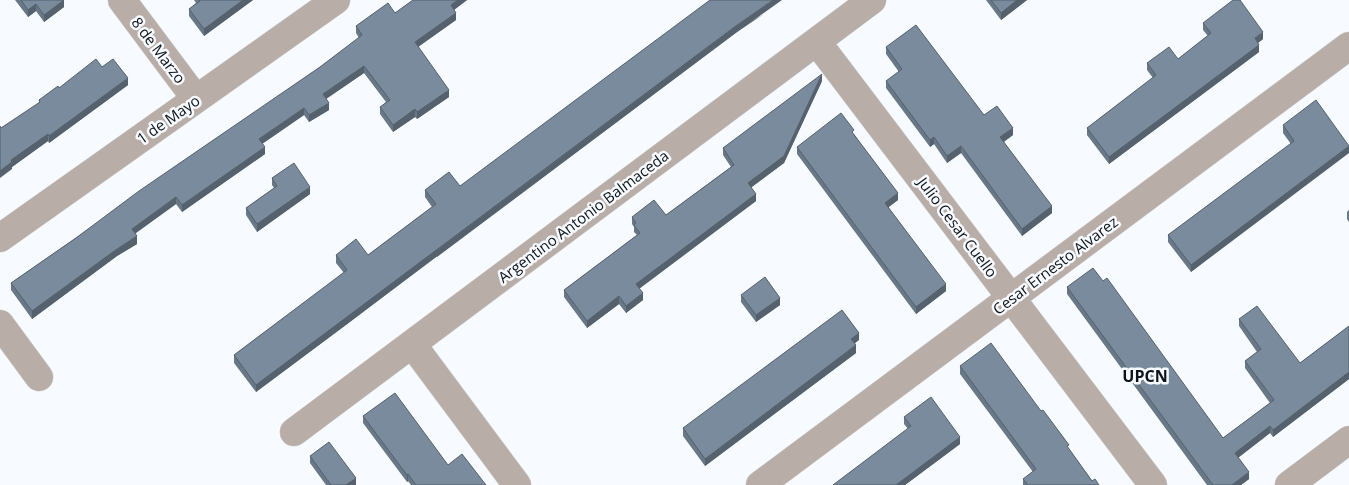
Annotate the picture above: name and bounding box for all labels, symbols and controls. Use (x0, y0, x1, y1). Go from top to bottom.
street label: 8 de Marzo (128, 13, 190, 87)
street label: 1 de Mayo (133, 90, 203, 148)
street label: Argentino Antonio Balmaceda (494, 145, 672, 287)
street label: Julio Cesar Cuello (912, 171, 1002, 281)
street label: Cesar Ernesto Alvarez (988, 211, 1122, 319)
district label: UPCN (1122, 365, 1168, 387)

